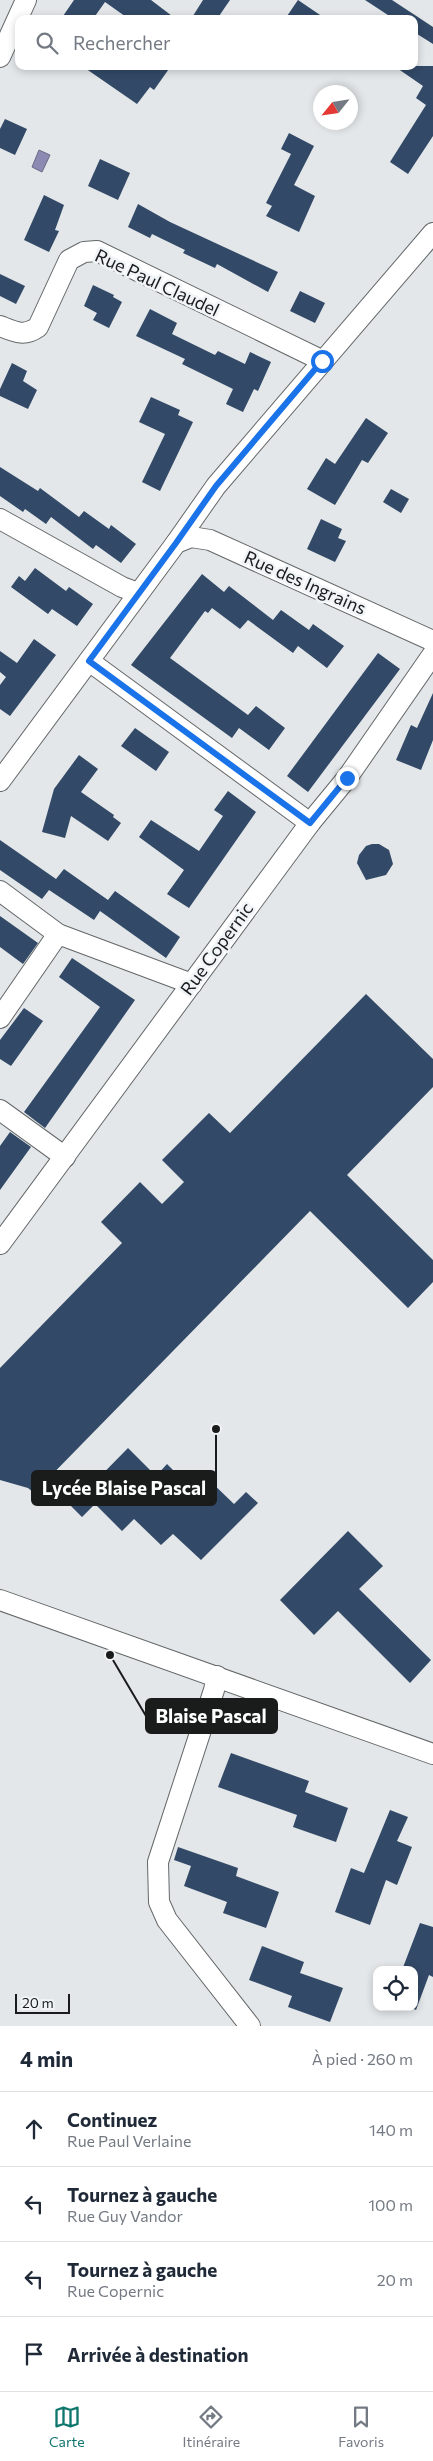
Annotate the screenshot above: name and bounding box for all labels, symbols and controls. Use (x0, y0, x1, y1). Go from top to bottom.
search box (15, 15, 418, 70)
icon: search (33, 29, 61, 57)
text: Rechercher (73, 31, 171, 54)
north arrow (313, 85, 358, 130)
street label: Rue Paul Claudel (92, 244, 223, 321)
route start (311, 350, 334, 373)
street label: Rue des Ingrains (241, 545, 370, 619)
route end (336, 767, 359, 790)
street label: Rue Copernic (175, 898, 257, 999)
callout: Lycée Blaise Pascal (32, 1471, 216, 1505)
text: Lycée Blaise Pascal (42, 1476, 206, 1499)
callout: Blaise Pascal (146, 1699, 277, 1733)
text: Blaise Pascal (155, 1704, 267, 1727)
map controls (373, 1966, 418, 2011)
button: locate (373, 1966, 418, 2011)
scale bar (15, 1991, 70, 2014)
text: 20 m (22, 1994, 54, 2011)
text: 4 min (20, 2046, 73, 2071)
text: À pied · 260 m (312, 2049, 413, 2068)
text: Continuez (67, 2108, 157, 2131)
icon: ahead (20, 2115, 48, 2143)
text: 140 m (369, 2120, 413, 2139)
text: Rue Paul Verlaine (67, 2131, 191, 2150)
text: Tournez à gauche (67, 2183, 217, 2206)
icon: left (20, 2190, 48, 2218)
text: 100 m (368, 2195, 413, 2214)
text: Rue Guy Vandor (67, 2206, 183, 2225)
text: Tournez à gauche (67, 2258, 217, 2281)
icon: left (20, 2265, 48, 2293)
text: 20 m (377, 2270, 413, 2289)
text: Rue Copernic (67, 2281, 164, 2300)
icon: arrive (20, 2340, 48, 2368)
text: Arrivée à destination (67, 2343, 249, 2366)
tab: Carte (49, 2403, 85, 2450)
tab: Itinéraire (182, 2403, 240, 2450)
tab: Favoris (338, 2403, 384, 2450)

